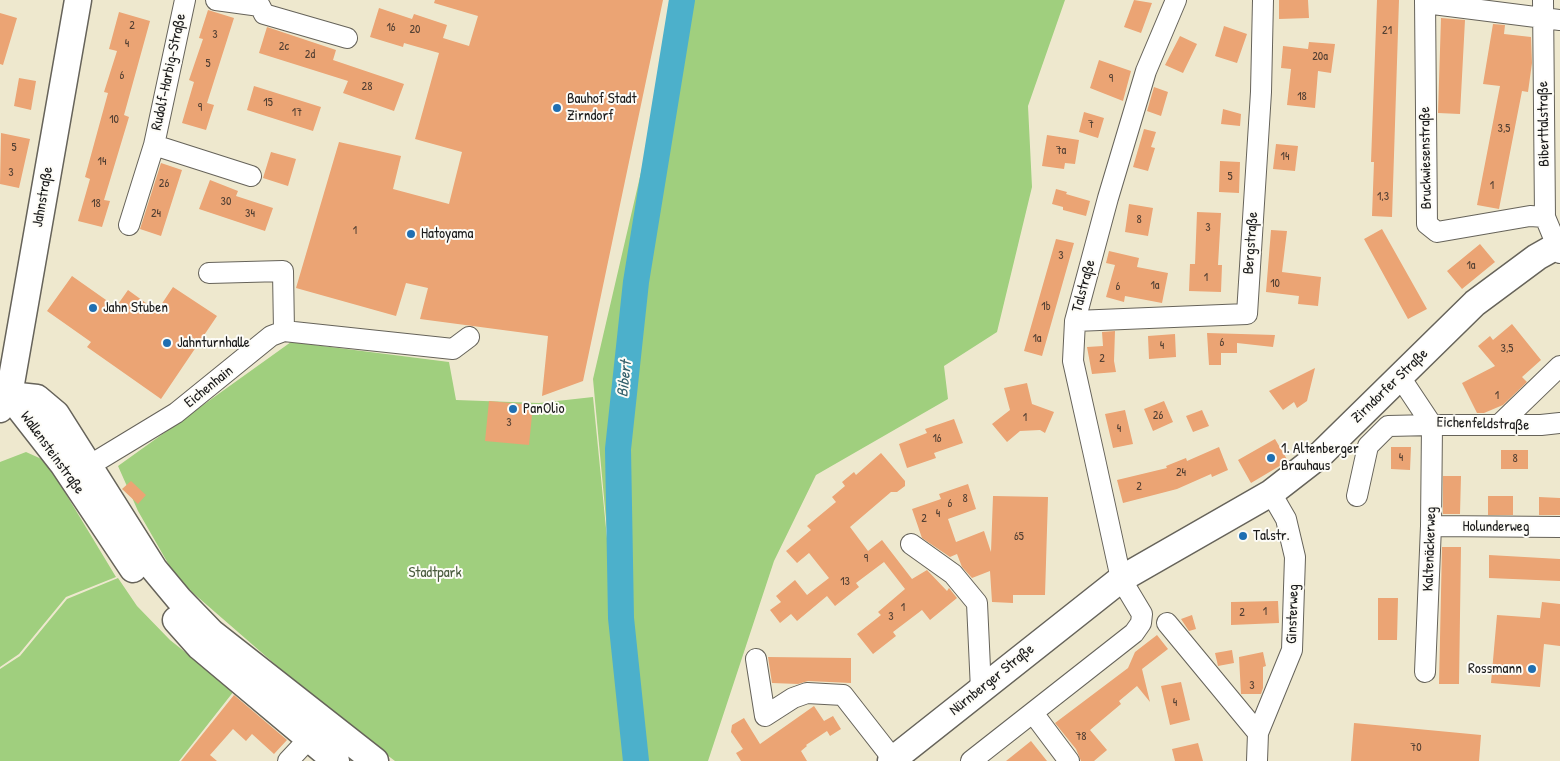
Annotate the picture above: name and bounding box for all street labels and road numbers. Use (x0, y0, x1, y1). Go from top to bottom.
street label: Rudolf-Harbig-Straße (148, 12, 190, 132)
street label: Biberttalstraße (1534, 81, 1554, 167)
street label: Bruckwiesenstraße (1416, 106, 1436, 210)
street label: Jahnstraße (29, 165, 57, 229)
street label: Bergstraße (1240, 211, 1262, 275)
street label: Talstraße (1068, 258, 1100, 314)
street label: Zirndorfer Straße (1348, 345, 1432, 427)
street label: Eichenhain (181, 362, 237, 412)
street label: Wallensteinstraße (16, 408, 88, 498)
street label: Eichenfeldstraße (1436, 413, 1530, 435)
street label: Kaltenäckerweg (1420, 506, 1440, 592)
street label: Holunderweg (1462, 518, 1530, 536)
street label: Ginsterweg (1283, 584, 1303, 644)
street label: Nürnberger Straße (946, 640, 1038, 720)

